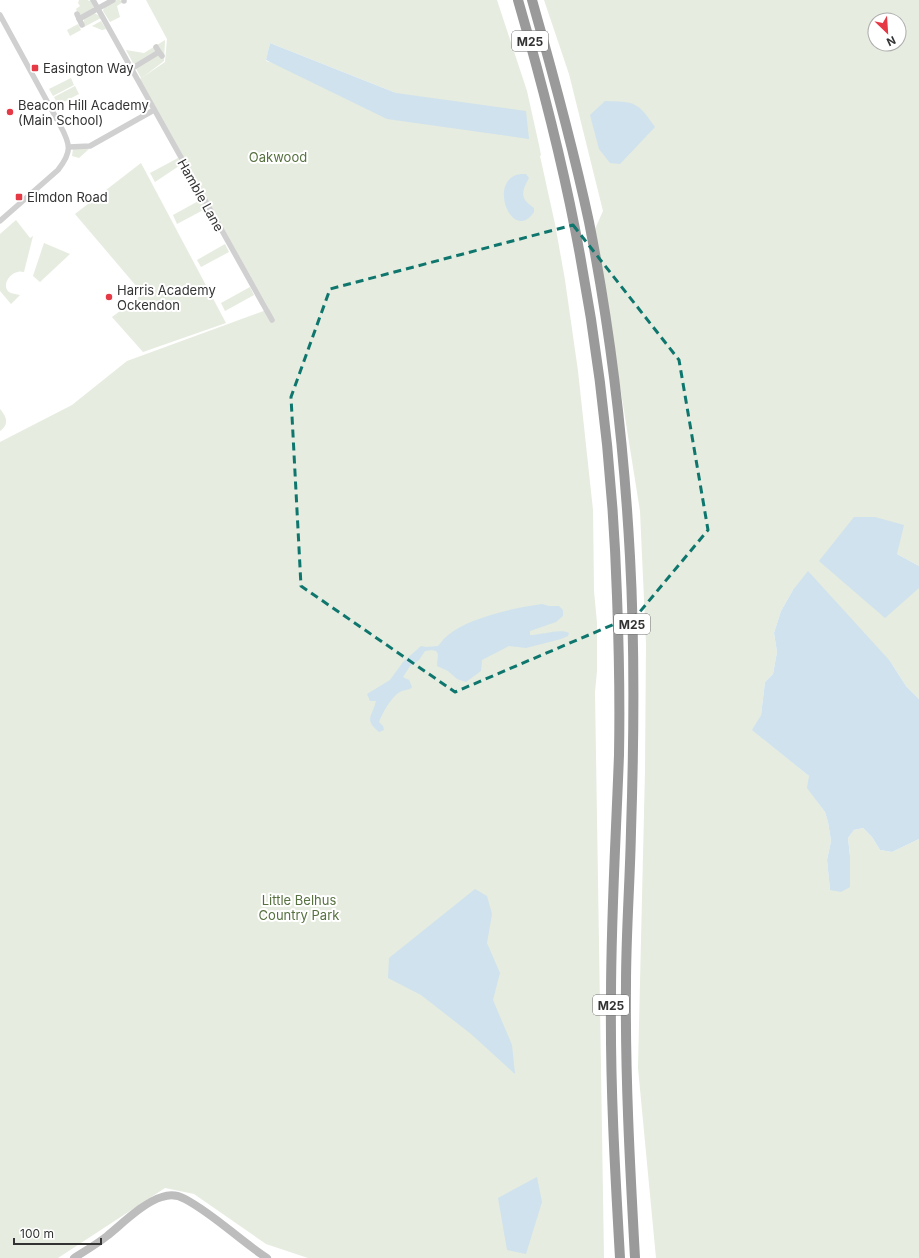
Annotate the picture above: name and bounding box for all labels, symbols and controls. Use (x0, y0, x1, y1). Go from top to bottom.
north arrow (867, 12, 907, 52)
road number: M25 (512, 31, 548, 51)
text: N (884, 33, 898, 49)
place label: Easington Way (43, 60, 134, 76)
marker: Easington Way (30, 63, 40, 73)
place label: Beacon Hill Academy (Main School) (18, 97, 149, 128)
marker: Beacon Hill Academy (Main School) (5, 107, 15, 117)
park label: Oakwood (249, 149, 307, 165)
street label: Hamble Lane (174, 156, 228, 234)
place label: Elmdon Road (27, 189, 108, 205)
marker: Elmdon Road (14, 192, 24, 202)
place label: Harris Academy Ockendon (117, 282, 216, 313)
marker: Harris Academy Ockendon (104, 292, 114, 302)
road number: M25 (614, 614, 650, 634)
park label: Little Belhus Country Park (259, 892, 339, 923)
road number: M25 (593, 995, 629, 1015)
scale bar (14, 1220, 101, 1246)
text: 100 m (20, 1226, 54, 1241)

